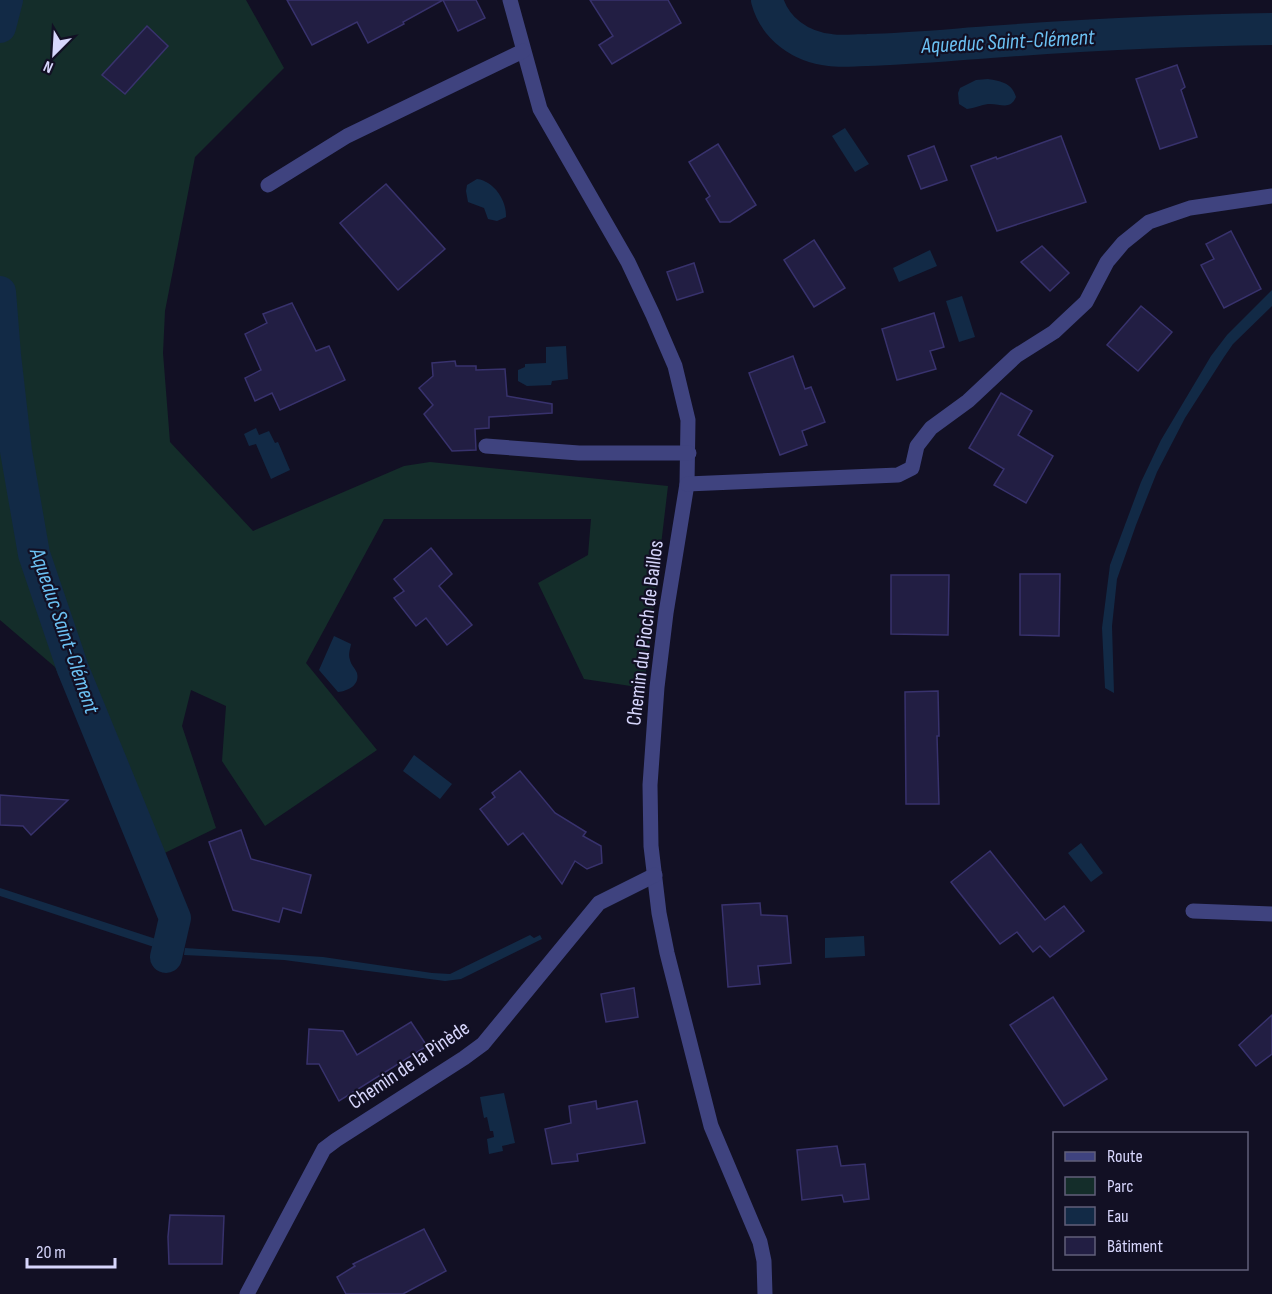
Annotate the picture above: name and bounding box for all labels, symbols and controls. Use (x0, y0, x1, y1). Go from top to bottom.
north arrow (24, 24, 84, 84)
water label: Aqueduc Saint-Clément (920, 24, 1097, 60)
text: N (41, 56, 56, 77)
street label: Chemin du Pioch de Baillos (621, 539, 669, 727)
water label: Aqueduc Saint-Clément (23, 544, 105, 719)
street label: Chemin de la Pinède (344, 1015, 474, 1115)
legend (1053, 1132, 1248, 1270)
text: Route (1107, 1146, 1143, 1167)
text: Parc (1107, 1176, 1133, 1197)
text: Eau (1107, 1206, 1129, 1227)
scale bar (27, 1231, 116, 1269)
text: Bâtiment (1107, 1236, 1163, 1257)
text: 20 m (36, 1242, 66, 1263)

